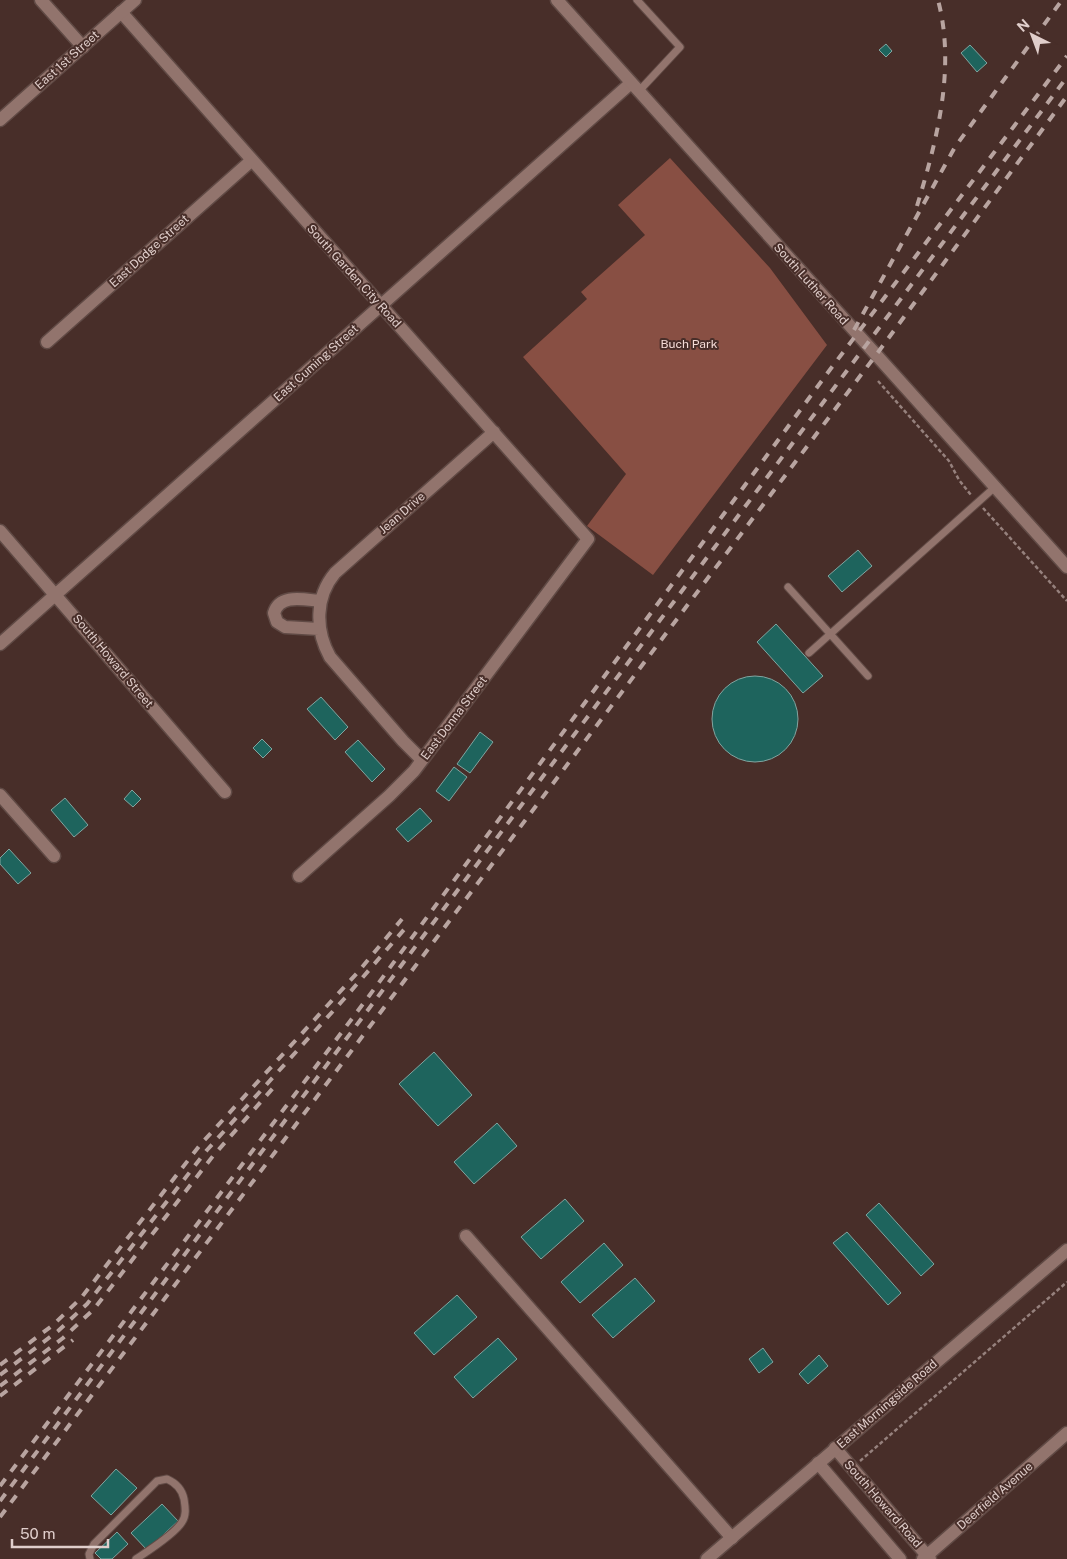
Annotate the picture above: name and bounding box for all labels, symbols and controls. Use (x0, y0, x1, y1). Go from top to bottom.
north arrow (1007, 10, 1057, 60)
text: N (1014, 16, 1033, 35)
street label: East 1st Street (32, 28, 102, 92)
street label: East Dodge Street (107, 212, 192, 290)
street label: South Garden City Road (304, 222, 404, 330)
street label: South Luther Road (771, 240, 851, 328)
street label: East Cuming Street (271, 321, 361, 405)
park label: Buch Park (661, 337, 718, 351)
street label: Jean Drive (376, 489, 428, 537)
street label: South Howard Street (70, 611, 156, 711)
street label: East Donna Street (418, 673, 490, 763)
street label: East Morningside Road (834, 1357, 940, 1451)
street label: South Howard Road (841, 1458, 925, 1550)
street label: Deerfield Avenue (954, 1459, 1036, 1533)
scale bar (12, 1516, 109, 1548)
text: 50 m (20, 1525, 55, 1542)

